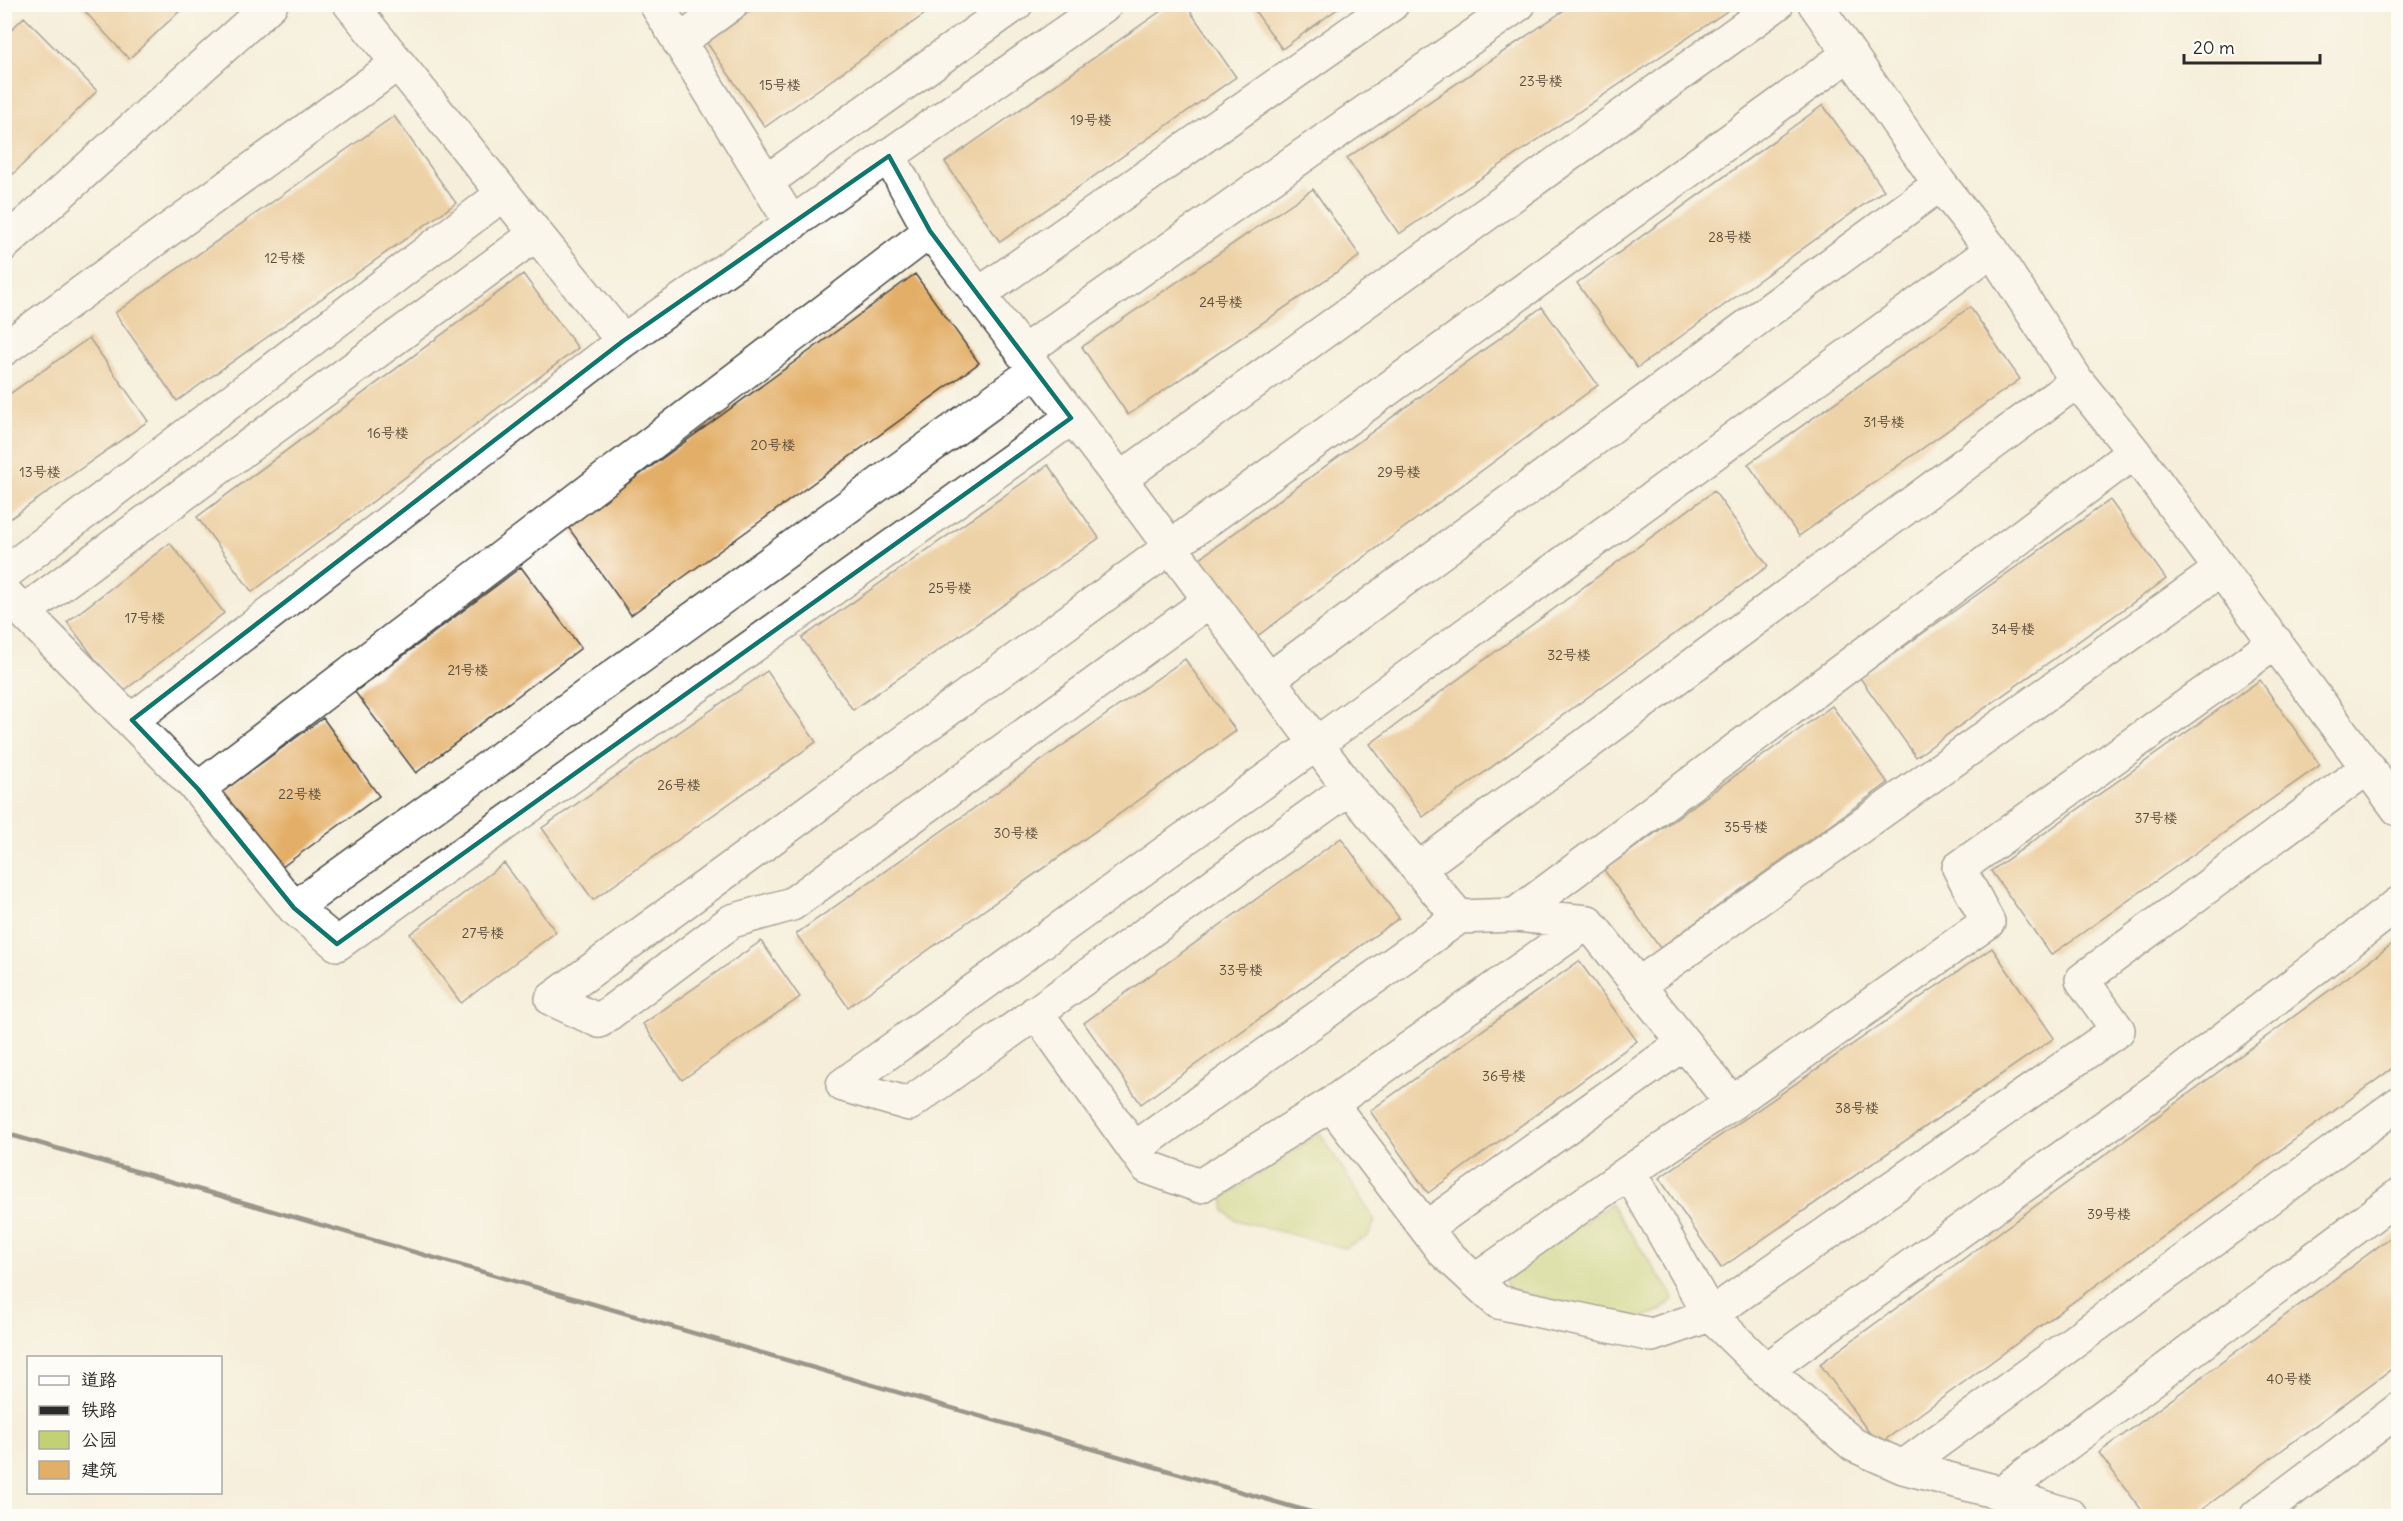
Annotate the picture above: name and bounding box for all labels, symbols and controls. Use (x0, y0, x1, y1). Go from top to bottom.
scale bar (2184, 27, 2320, 65)
text: 20 m (2193, 36, 2235, 59)
house number: 23号楼 (1519, 72, 1563, 90)
house number: 15号楼 (759, 76, 801, 94)
house number: 19号楼 (1070, 111, 1112, 129)
house number: 28号楼 (1708, 228, 1752, 246)
house number: 12号楼 (264, 249, 306, 267)
house number: 24号楼 (1199, 293, 1243, 311)
house number: 31号楼 (1863, 413, 1905, 431)
house number: 16号楼 (367, 424, 409, 442)
house number: 20号楼 (751, 436, 795, 454)
house number: 13号楼 (19, 463, 61, 481)
house number: 29号楼 (1377, 463, 1421, 481)
house number: 25号楼 (928, 579, 972, 597)
house number: 17号楼 (125, 609, 165, 627)
house number: 34号楼 (1991, 620, 2035, 638)
house number: 32号楼 (1547, 646, 1591, 664)
house number: 21号楼 (447, 661, 489, 679)
house number: 26号楼 (657, 776, 701, 794)
house number: 22号楼 (278, 785, 322, 803)
house number: 37号楼 (2135, 809, 2177, 827)
house number: 35号楼 (1724, 818, 1768, 836)
house number: 30号楼 (993, 824, 1039, 842)
house number: 27号楼 (462, 924, 504, 942)
house number: 33号楼 (1219, 961, 1263, 979)
house number: 36号楼 (1482, 1067, 1526, 1085)
house number: 38号楼 (1835, 1099, 1879, 1117)
house number: 39号楼 (2087, 1205, 2131, 1223)
legend (27, 1356, 222, 1494)
text: 道路 (81, 1368, 117, 1391)
house number: 40号楼 (2266, 1370, 2312, 1388)
text: 铁路 (81, 1398, 117, 1421)
text: 公园 (81, 1428, 117, 1451)
text: 建筑 (81, 1458, 117, 1481)

